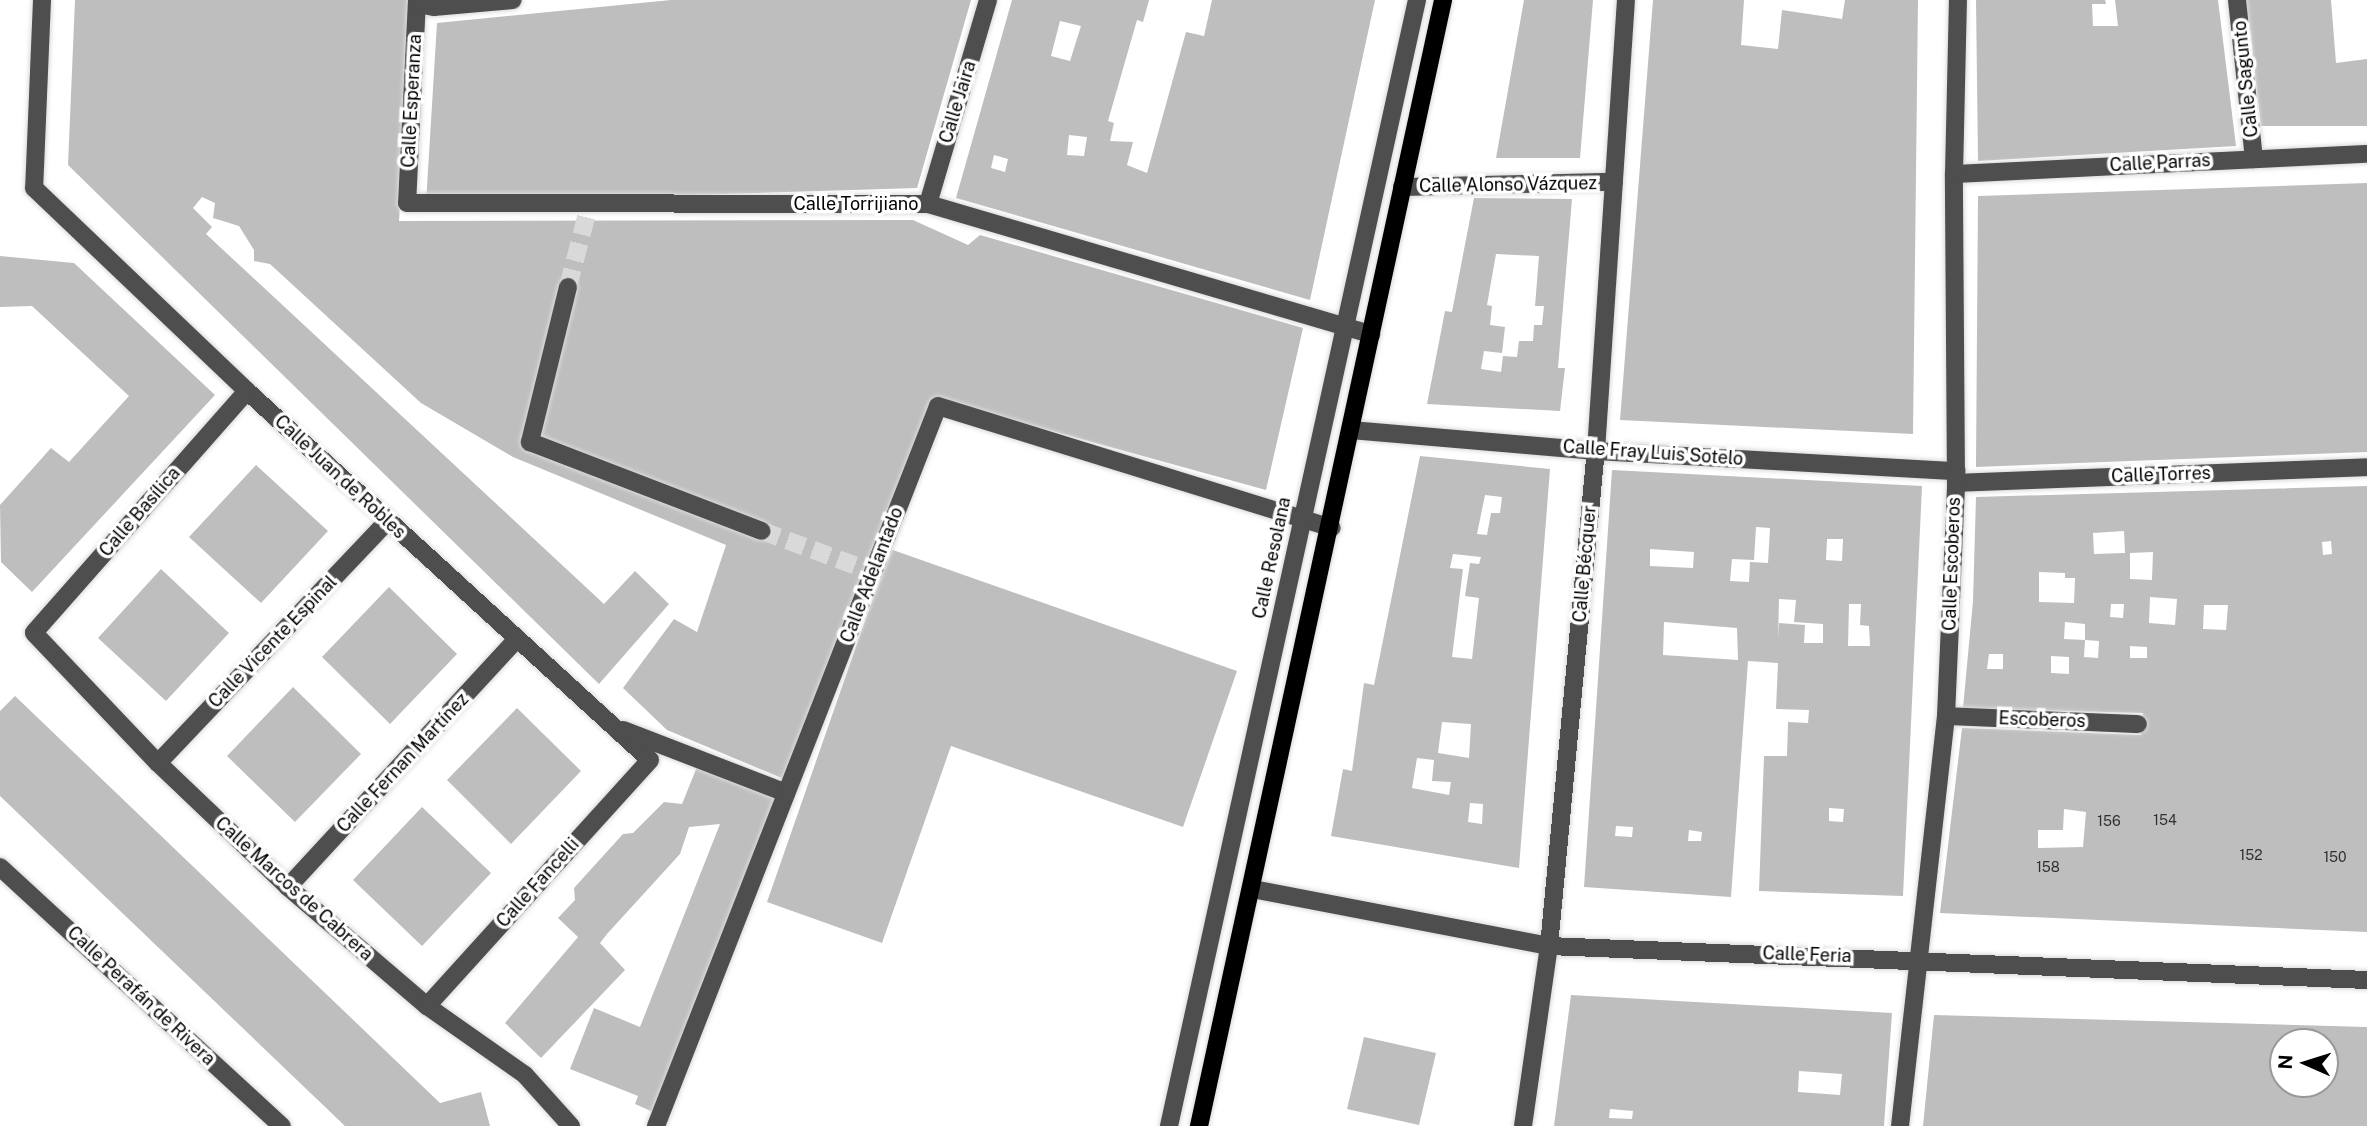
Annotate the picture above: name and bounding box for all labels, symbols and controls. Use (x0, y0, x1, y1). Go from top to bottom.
street label: Calle Sagunto (2229, 20, 2263, 138)
street label: Calle Esperanza (398, 34, 426, 168)
street label: Calle Jaira (935, 58, 981, 146)
street label: Calle Parras (2109, 150, 2211, 176)
street label: Calle Alonso Vázquez (1419, 173, 1597, 197)
street label: Calle Torrijiano (794, 193, 918, 215)
street label: Calle Juan de Robles (270, 411, 410, 543)
street label: Calle Fray Luis Sotelo (1562, 436, 1744, 470)
street label: Calle Torres (2111, 462, 2211, 488)
street label: Calle Basílica (95, 463, 185, 561)
street label: Calle Resolana (1249, 495, 1295, 621)
street label: Calle Escoberos (1939, 497, 1965, 631)
street label: Calle Adelantado (836, 504, 908, 646)
street label: Calle Bécquer (1569, 505, 1601, 623)
street label: Calle Vicente Espinal (204, 571, 342, 713)
street label: Calle Fernan Martínez (333, 689, 473, 837)
street label: Escoberos (1998, 708, 2086, 732)
street label: Calle Marcos de Cabrera (211, 812, 377, 966)
house number: 154 (2153, 812, 2177, 828)
house number: 156 (2097, 813, 2121, 829)
street label: Calle Fancelli (492, 834, 584, 932)
house number: 152 (2239, 847, 2263, 863)
house number: 150 (2323, 849, 2347, 865)
house number: 158 (2036, 859, 2060, 875)
street label: Calle Perafán de Rivera (63, 922, 219, 1070)
street label: Calle Feria (1762, 943, 1852, 967)
north arrow (2269, 1028, 2339, 1098)
text: N (2274, 1054, 2296, 1070)

